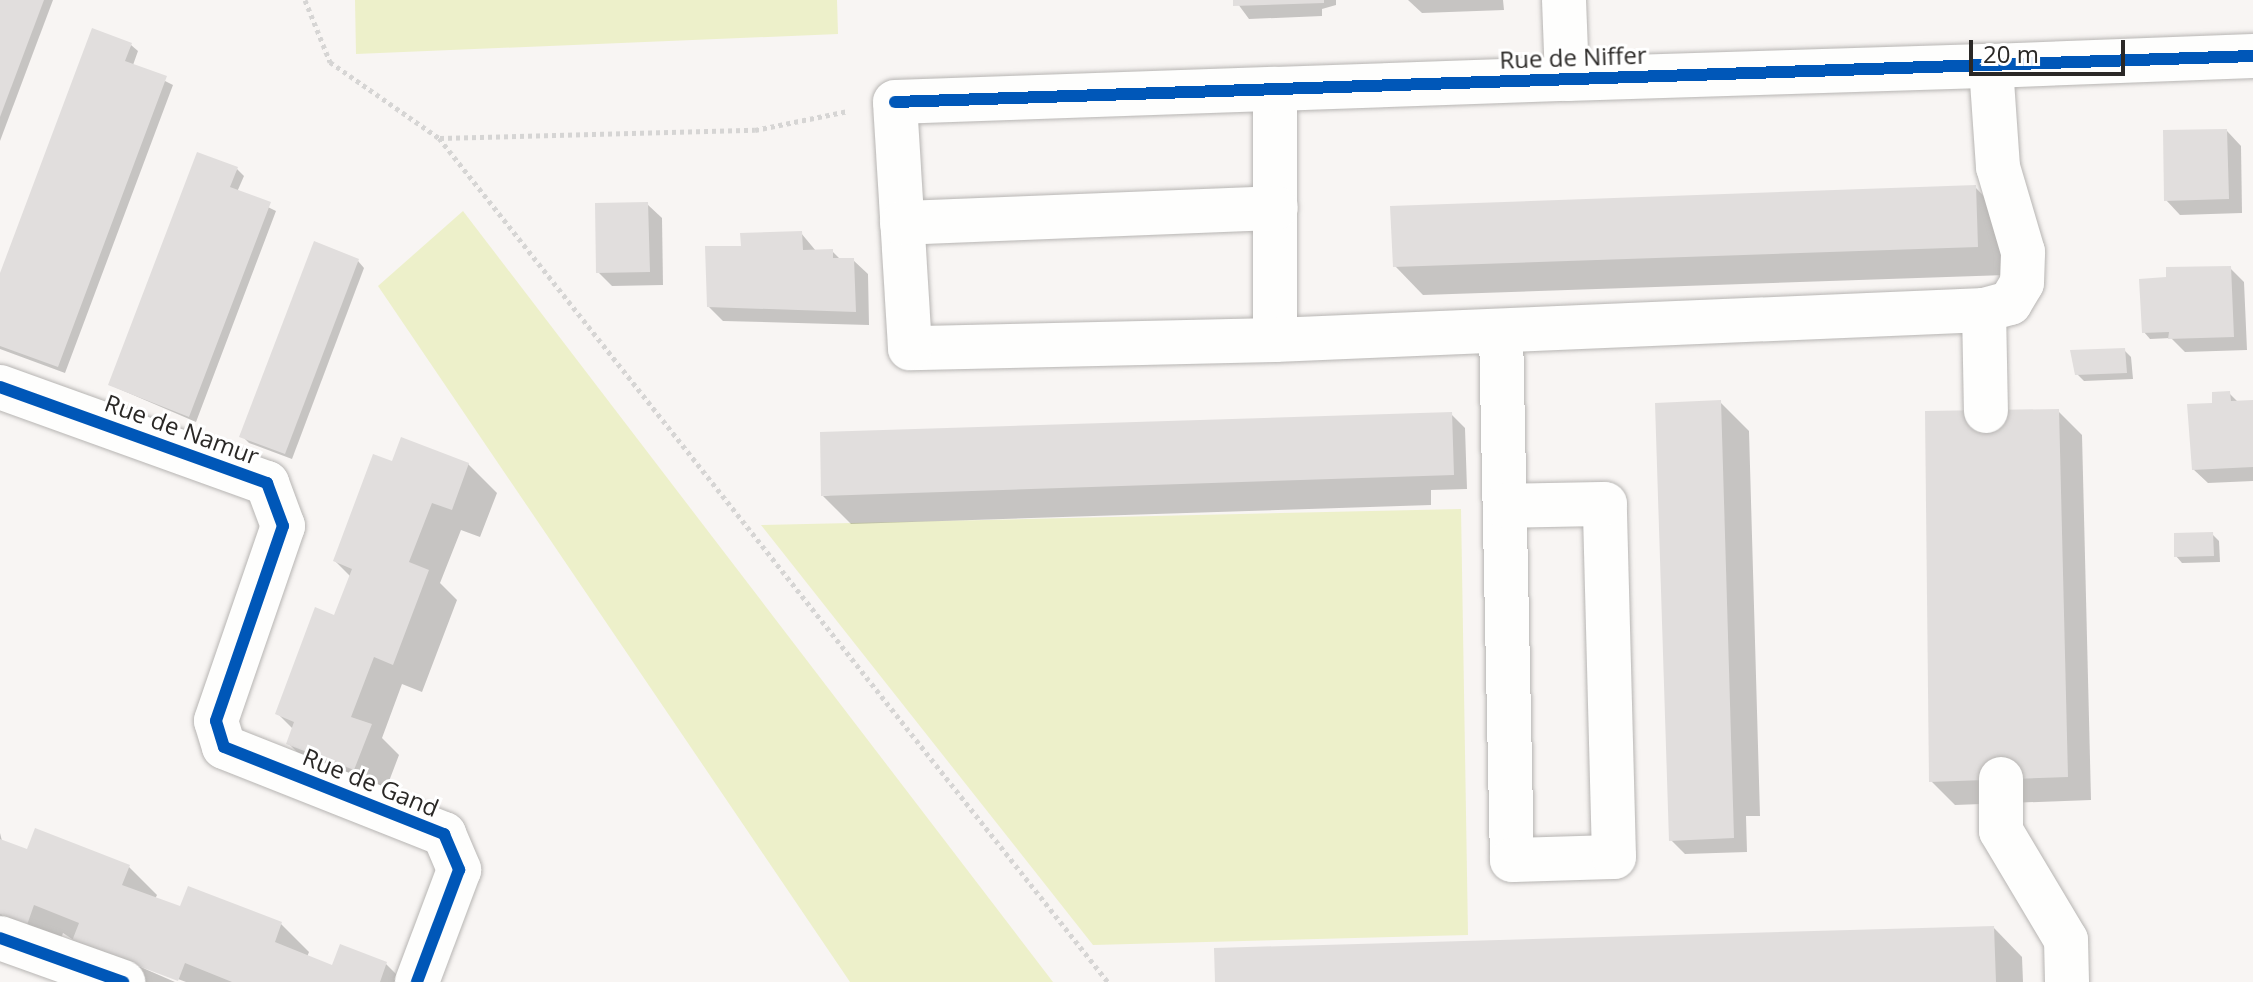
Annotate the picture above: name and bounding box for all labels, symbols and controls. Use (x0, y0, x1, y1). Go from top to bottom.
scale bar (1973, 24, 2129, 74)
text: 20 m (1983, 37, 2039, 70)
street label: Rue de Niffer (1499, 40, 1647, 74)
street label: Rue de Namur (101, 388, 263, 470)
street label: Rue de Gand (299, 742, 443, 822)

